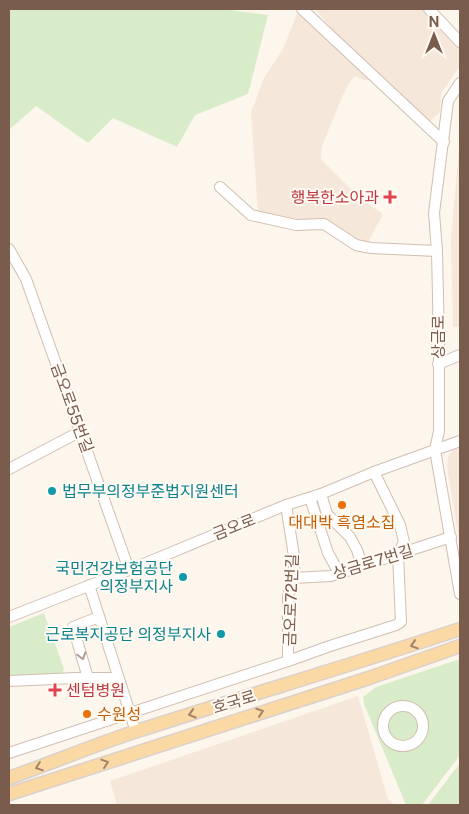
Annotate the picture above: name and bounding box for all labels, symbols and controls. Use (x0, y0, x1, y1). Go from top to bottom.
north arrow (409, 10, 459, 60)
text: N (429, 14, 439, 30)
place label: 행복한소아과 (291, 188, 379, 207)
marker: 행복한소아과 (383, 190, 397, 204)
street label: 상금로 (429, 315, 448, 359)
street label: 금오로55번길 (47, 361, 97, 455)
place label: 법무부의정부준법지원센터 (62, 482, 239, 501)
marker: 법무부의정부준법지원센터 (46, 485, 58, 497)
marker: 대대박 흑염소집 (336, 499, 348, 511)
street label: 금오로 (210, 510, 258, 544)
place label: 대대박 흑염소집 (289, 513, 395, 532)
street label: 상금로7번길 (330, 541, 416, 583)
street label: 금오로72번길 (280, 553, 302, 647)
place label: 국민건강보험공단 의정부지사 (55, 559, 173, 596)
marker: 국민건강보험공단 의정부지사 (177, 571, 189, 583)
place label: 근로복지공단 의정부지사 (45, 625, 211, 644)
marker: 근로복지공단 의정부지사 (215, 628, 227, 640)
one-way arrow (410, 639, 419, 649)
one-way arrow (76, 651, 86, 660)
place label: 센텀병원 (66, 681, 125, 700)
marker: 센텀병원 (48, 683, 62, 697)
street label: 호국로 (210, 686, 258, 718)
place label: 수원성 (97, 705, 141, 724)
marker: 수원성 (81, 708, 93, 720)
one-way arrow (255, 708, 263, 718)
one-way arrow (189, 709, 197, 719)
one-way arrow (100, 758, 109, 768)
one-way arrow (35, 762, 43, 772)

